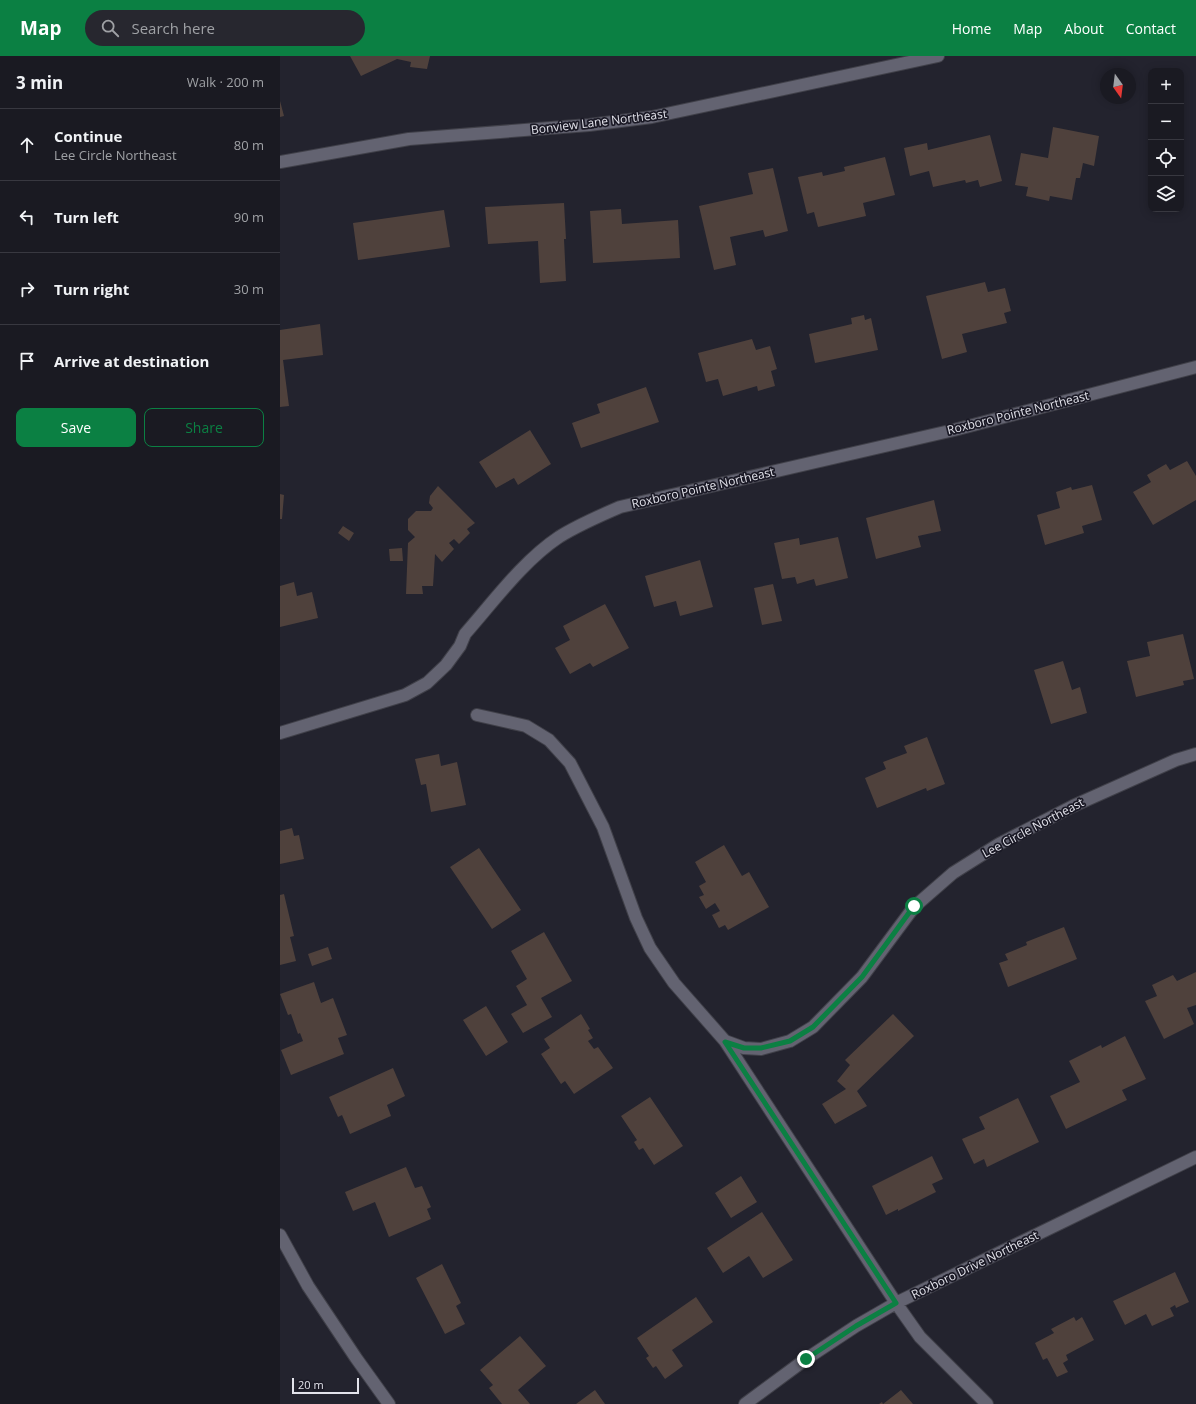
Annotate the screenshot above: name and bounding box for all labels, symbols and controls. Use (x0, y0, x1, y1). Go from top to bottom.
search box (85, 10, 365, 46)
text: Map (20, 15, 61, 41)
icon: search (99, 17, 121, 39)
text: Search here (131, 18, 215, 38)
text: Home (952, 19, 991, 38)
text: Map (1013, 19, 1042, 38)
text: About (1064, 19, 1104, 38)
text: Contact (1126, 19, 1176, 38)
north arrow (1100, 68, 1136, 104)
map controls (1148, 68, 1184, 212)
button: + (1148, 68, 1184, 104)
text: 3 min (16, 71, 63, 94)
text: Walk · 200 m (187, 73, 264, 91)
button: − (1148, 104, 1184, 140)
street label: Bonview Lane Northeast (530, 105, 668, 138)
text: Continue (54, 126, 122, 146)
icon: ahead (16, 134, 38, 156)
text: 80 m (234, 136, 264, 154)
button: locate (1148, 140, 1184, 176)
text: Lee Circle Northeast (54, 146, 177, 164)
button: layers (1148, 176, 1184, 212)
icon: left (16, 206, 38, 228)
text: Turn left (54, 207, 119, 227)
text: 90 m (234, 208, 264, 226)
icon: right (16, 278, 38, 300)
text: Turn right (54, 279, 129, 299)
text: 30 m (234, 280, 264, 298)
icon: arrive (16, 350, 38, 372)
text: Arrive at destination (54, 351, 209, 371)
street label: Roxboro Pointe Northeast (945, 387, 1091, 438)
button: Save (16, 408, 136, 447)
button: Share (144, 408, 264, 447)
street label: Roxboro Pointe Northeast (630, 463, 776, 512)
street label: Lee Circle Northeast (979, 793, 1087, 862)
route start (905, 897, 923, 915)
street label: Roxboro Drive Northeast (908, 1226, 1041, 1303)
route end (797, 1350, 815, 1368)
scale bar (292, 1376, 359, 1395)
text: 20 m (298, 1377, 324, 1392)

